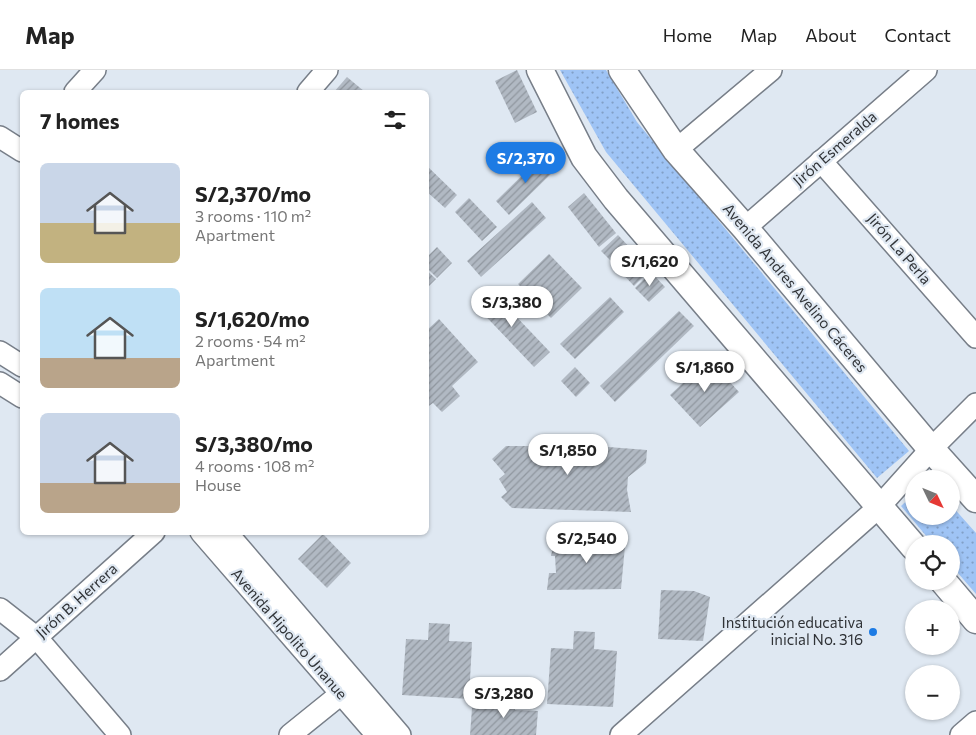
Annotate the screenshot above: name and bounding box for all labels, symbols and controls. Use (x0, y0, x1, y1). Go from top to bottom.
text: Map (25, 20, 75, 49)
text: Home (663, 24, 712, 46)
text: Map (740, 24, 777, 46)
text: About (805, 24, 857, 46)
text: Contact (885, 24, 951, 46)
icon: filters (381, 106, 409, 134)
street label: Jirón Esmeralda (789, 107, 880, 190)
text: 7 homes (40, 108, 119, 133)
pin: S/2,370 (480, 142, 572, 184)
text: S/2,370 (497, 148, 555, 167)
text: S/2,370/mo (195, 181, 311, 206)
icon: home (80, 183, 140, 243)
street label: Avenida Andres Avelino Cáceres (720, 199, 872, 376)
text: 3 rooms · 110 m² (195, 206, 311, 225)
street label: Jirón La Perla (864, 209, 936, 288)
text: Apartment (195, 225, 275, 244)
pin: S/1,620 (604, 244, 696, 287)
text: S/1,620 (621, 251, 679, 270)
pin: S/3,380 (466, 286, 558, 328)
text: S/3,380 (482, 292, 542, 311)
text: S/1,620/mo (195, 306, 309, 331)
icon: home (80, 308, 140, 368)
text: 2 rooms · 54 m² (195, 331, 306, 350)
text: Apartment (195, 350, 275, 369)
pin: S/1,860 (659, 350, 751, 393)
text: S/1,860 (676, 357, 734, 376)
text: S/3,380/mo (195, 431, 313, 456)
icon: home (80, 433, 140, 493)
pin: S/1,850 (522, 434, 614, 476)
text: S/1,850 (539, 440, 597, 459)
text: 4 rooms · 108 m² (195, 456, 315, 475)
north arrow (905, 470, 960, 525)
map controls (905, 470, 960, 720)
text: House (195, 475, 241, 494)
pin: S/2,540 (541, 522, 633, 564)
text: S/2,540 (557, 528, 617, 547)
button: locate (905, 535, 960, 590)
street label: Jirón B. Herrera (32, 559, 121, 641)
street label: Avenida Hipolito Unanue (228, 564, 352, 703)
button: + (905, 600, 960, 655)
place label: Institución educativa inicial No. 316 (722, 613, 863, 648)
marker: Institución educativa inicial No. 316 (867, 626, 879, 638)
button: − (905, 665, 960, 720)
pin: S/3,280 (458, 676, 550, 719)
text: S/3,280 (474, 683, 534, 702)

